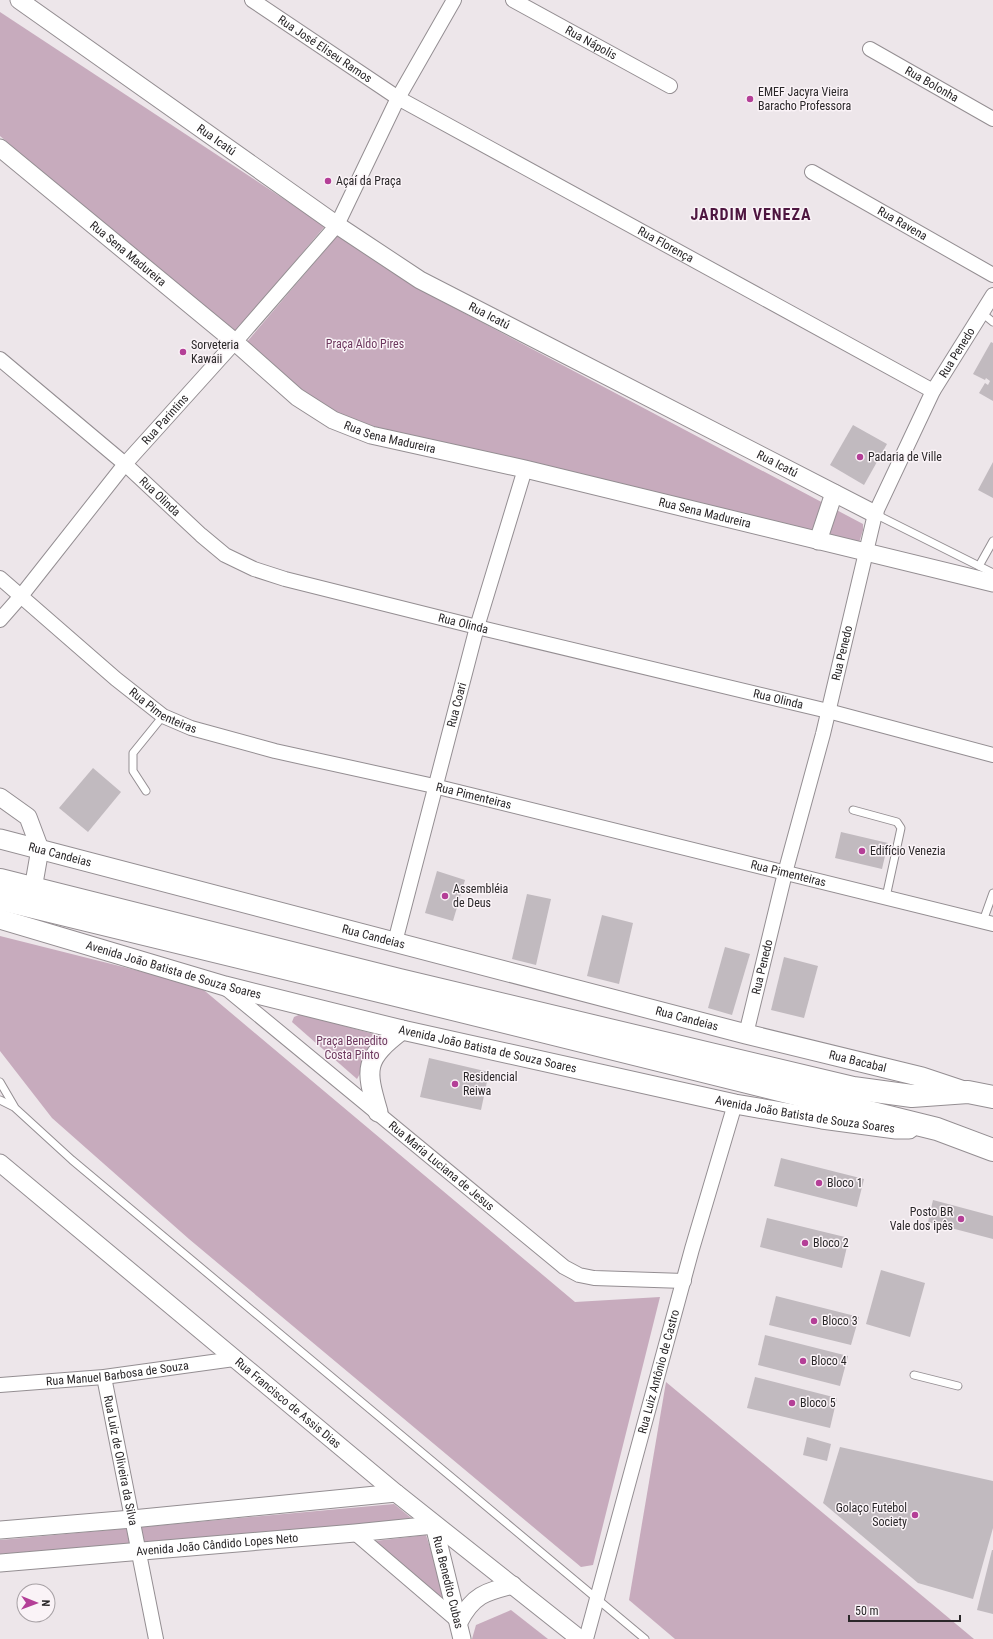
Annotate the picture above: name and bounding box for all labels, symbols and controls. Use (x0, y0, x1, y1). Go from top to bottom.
street label: Rua José Eliseu Ramos (275, 12, 375, 86)
street label: Rua Nápolis (563, 23, 619, 63)
street label: Rua Bolonha (902, 63, 961, 105)
place label: EMEF Jacyra Vieira Baracho Professora (758, 85, 851, 113)
marker: EMEF Jacyra Vieira Baracho Professora (745, 94, 755, 104)
street label: Rua Icatú (194, 121, 239, 158)
place label: Açaí da Praça (336, 174, 402, 188)
marker: Açaí da Praça (323, 176, 333, 186)
street label: Rua Ravena (875, 204, 930, 243)
district label: JARDIM VENEZA (690, 205, 812, 224)
street label: Rua Sena Madureira (87, 218, 169, 289)
street label: Rua Florença (635, 224, 696, 266)
street label: Rua Icatú (466, 299, 512, 332)
street label: Rua Penedo (936, 325, 978, 380)
park label: Praça Aldo Pires (326, 337, 404, 351)
place label: Sorveteria Kawaii (191, 338, 239, 366)
marker: Sorveteria Kawaii (178, 347, 188, 357)
street label: Rua Parintins (139, 391, 191, 447)
street label: Rua Sena Madureira (342, 418, 437, 456)
street label: Rua Icatú (754, 447, 800, 480)
place label: Padaria de Ville (868, 450, 942, 464)
marker: Padaria de Ville (855, 452, 865, 462)
street label: Rua Olinda (136, 474, 183, 519)
street label: Rua Sena Madureira (657, 495, 753, 531)
street label: Rua Olinda (437, 611, 490, 636)
street label: Rua Penedo (829, 624, 855, 682)
street label: Rua Coari (444, 681, 469, 729)
street label: Rua Pimenteiras (126, 685, 198, 736)
street label: Rua Olinda (752, 686, 805, 712)
street label: Rua Pimenteiras (435, 780, 513, 812)
street label: Rua Candeias (27, 840, 93, 870)
place label: Edifício Venezia (870, 844, 946, 858)
marker: Edifício Venezia (857, 846, 867, 856)
street label: Rua Pimenteiras (749, 857, 828, 890)
place label: Assembléia de Deus (453, 882, 509, 910)
marker: Assembléia de Deus (440, 891, 450, 901)
street label: Rua Candeias (340, 922, 406, 952)
street label: Avenida João Batista de Souza Soares (84, 938, 263, 1002)
street label: Rua Penedo (749, 938, 776, 996)
street label: Rua Candeias (654, 1004, 720, 1034)
street label: Avenida João Batista de Souza Soares (397, 1022, 578, 1076)
park label: Praça Benedito Costa Pinto (316, 1034, 388, 1062)
street label: Rua Bacabal (827, 1048, 888, 1075)
place label: Residencial Reiwa (463, 1070, 517, 1098)
marker: Residencial Reiwa (450, 1079, 460, 1089)
street label: Avenida João Batista de Souza Soares (714, 1093, 896, 1136)
street label: Rua Maria Luciana de Jesus (386, 1118, 497, 1214)
place label: Bloco 1 (827, 1176, 863, 1190)
marker: Bloco 1 (814, 1178, 824, 1188)
place label: Posto BR Vale dos ipês (890, 1205, 954, 1233)
marker: Posto BR Vale dos ipês (956, 1214, 966, 1224)
place label: Bloco 2 (813, 1236, 849, 1250)
marker: Bloco 2 (800, 1238, 810, 1248)
street label: Rua Luiz Antônio de Castro (635, 1308, 682, 1435)
place label: Bloco 3 (822, 1314, 858, 1328)
marker: Bloco 3 (809, 1316, 819, 1326)
place label: Bloco 4 (811, 1354, 847, 1368)
street label: Rua Francisco de Assis Dias (232, 1355, 344, 1451)
marker: Bloco 4 (798, 1356, 808, 1366)
street label: Rua Manuel Barbosa de Souza (45, 1358, 190, 1388)
street label: Rua Luiz de Oliveira da Silva (101, 1394, 140, 1527)
place label: Bloco 5 (800, 1396, 836, 1410)
marker: Bloco 5 (787, 1398, 797, 1408)
place label: Golaço Futebol Society (836, 1501, 907, 1529)
marker: Golaço Futebol Society (910, 1510, 920, 1520)
street label: Avenida João Cândido Lopes Neto (136, 1531, 299, 1558)
street label: Rua Benedito Cubas (430, 1534, 466, 1630)
north arrow (16, 1583, 56, 1623)
scale bar (849, 1597, 960, 1623)
text: N (39, 1600, 52, 1607)
text: 50 m (855, 1604, 879, 1618)

